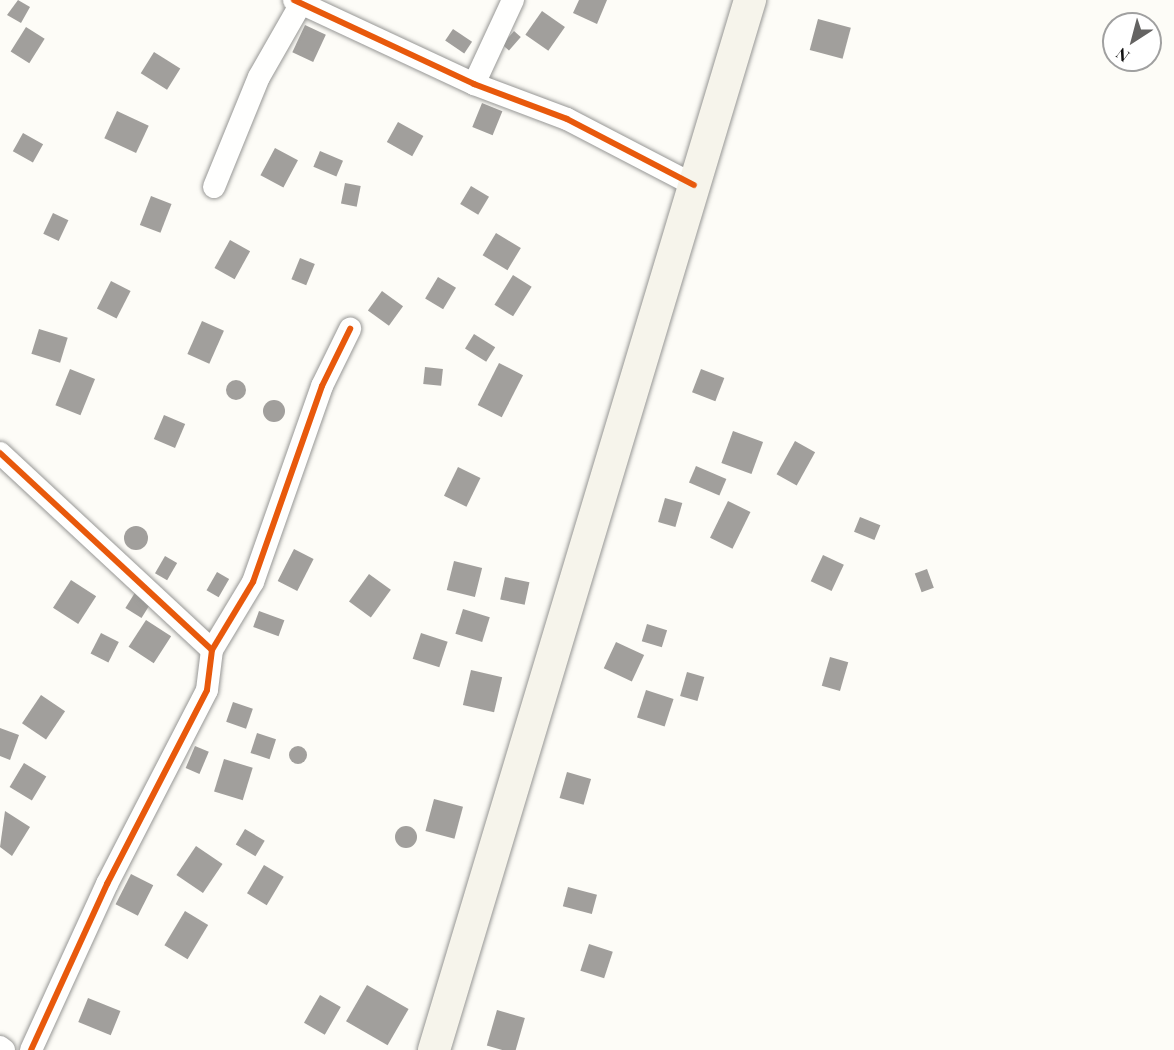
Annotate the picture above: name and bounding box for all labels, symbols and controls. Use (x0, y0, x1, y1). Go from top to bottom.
north arrow (1102, 12, 1162, 72)
text: N (1111, 43, 1133, 67)

